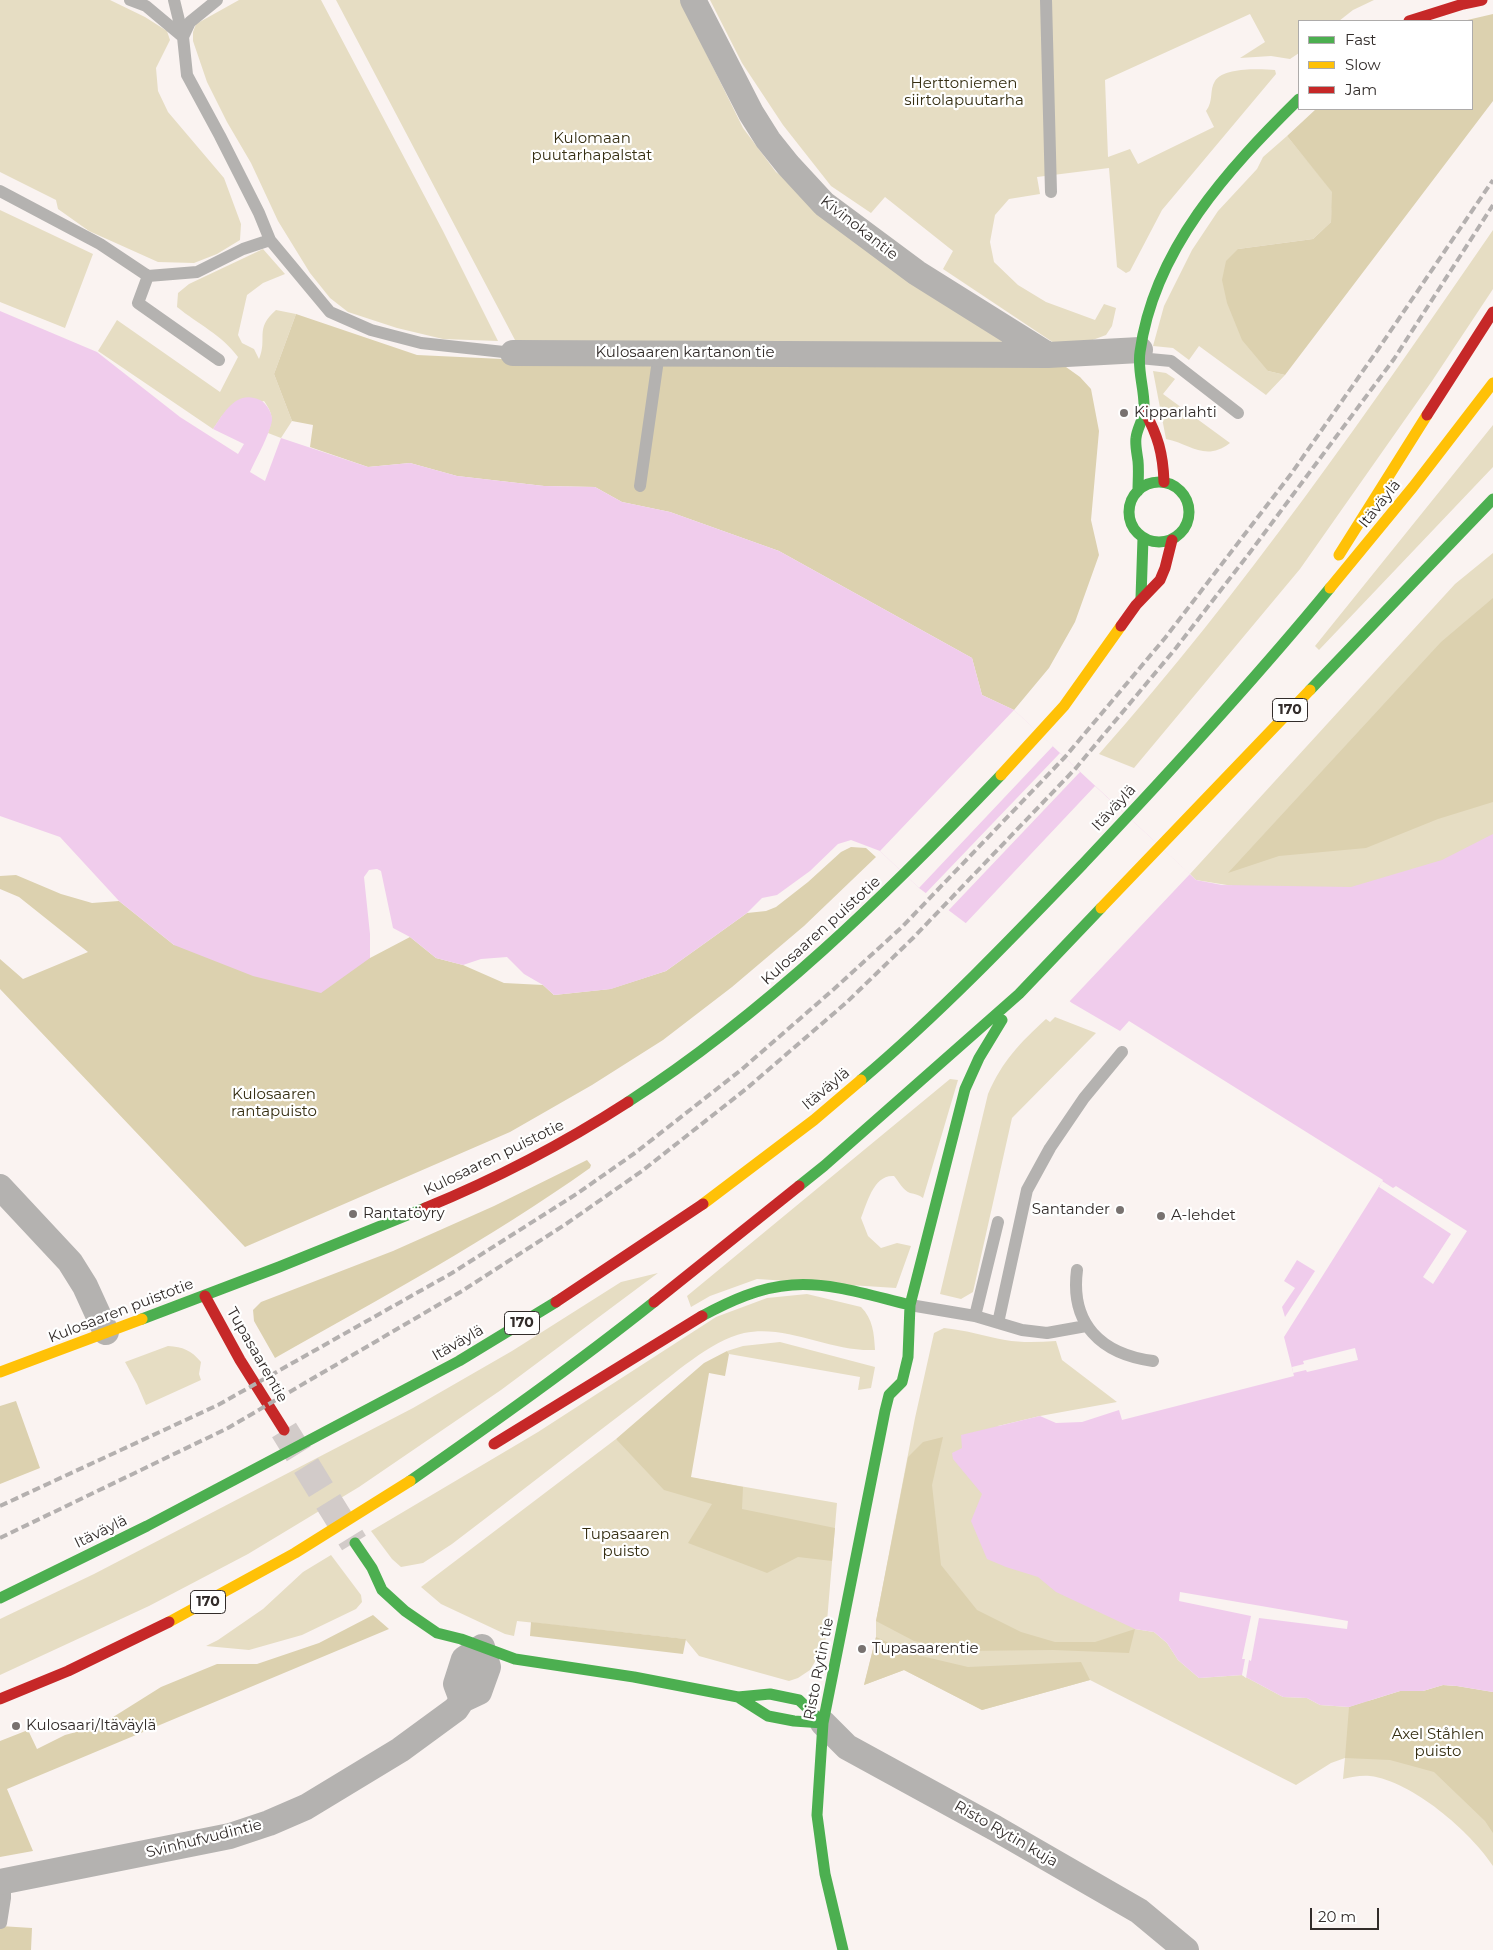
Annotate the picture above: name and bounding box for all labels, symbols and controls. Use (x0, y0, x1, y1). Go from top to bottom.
legend (1298, 20, 1473, 110)
text: Fast (1345, 30, 1376, 49)
text: Slow (1345, 55, 1381, 74)
park label: Herttoniemen siirtolapuutarha (904, 75, 1024, 110)
text: Jam (1345, 80, 1377, 99)
park label: Kulomaan puutarhapalstat (532, 130, 652, 165)
street label: Kivinokantie (817, 192, 901, 264)
street label: Kulosaaren kartanon tie (595, 344, 775, 362)
place label: Kipparlahti (1134, 404, 1217, 422)
marker: Kipparlahti (1118, 407, 1130, 419)
street label: Itäväylä (1355, 476, 1405, 532)
road number: 170 (1272, 698, 1308, 722)
street label: Itäväylä (1088, 781, 1140, 835)
street label: Kulosaaren puistotie (758, 873, 884, 989)
street label: Itäväylä (799, 1064, 853, 1114)
park label: Kulosaaren rantapuisto (231, 1086, 317, 1121)
street label: Kulosaaren puistotie (421, 1116, 567, 1200)
place label: Santander (1032, 1201, 1110, 1219)
marker: Santander (1114, 1204, 1126, 1216)
place label: Rantatöyry (363, 1205, 445, 1223)
place label: A-lehdet (1171, 1207, 1236, 1225)
marker: Rantatöyry (347, 1208, 359, 1220)
marker: A-lehdet (1155, 1210, 1167, 1222)
street label: Kulosaaren puistotie (46, 1275, 196, 1347)
street label: Tupasaarentie (223, 1304, 291, 1406)
road number: 170 (504, 1312, 540, 1335)
street label: Itäväylä (429, 1321, 487, 1365)
street label: Itäväylä (72, 1512, 130, 1552)
park label: Tupasaaren puisto (582, 1526, 670, 1561)
road number: 170 (190, 1590, 226, 1614)
street label: Risto Rytin tie (800, 1616, 838, 1722)
place label: Tupasaarentie (872, 1640, 979, 1658)
marker: Tupasaarentie (856, 1643, 868, 1655)
place label: Kulosaari/Itäväylä (26, 1717, 156, 1735)
marker: Kulosaari/Itäväylä (10, 1720, 22, 1732)
park label: Axel Ståhlen puisto (1392, 1726, 1484, 1761)
street label: Risto Rytin kuja (951, 1797, 1061, 1871)
street label: Svinhufvudintie (144, 1816, 264, 1862)
scale bar (1313, 1898, 1382, 1930)
text: 20 m (1318, 1907, 1356, 1926)

